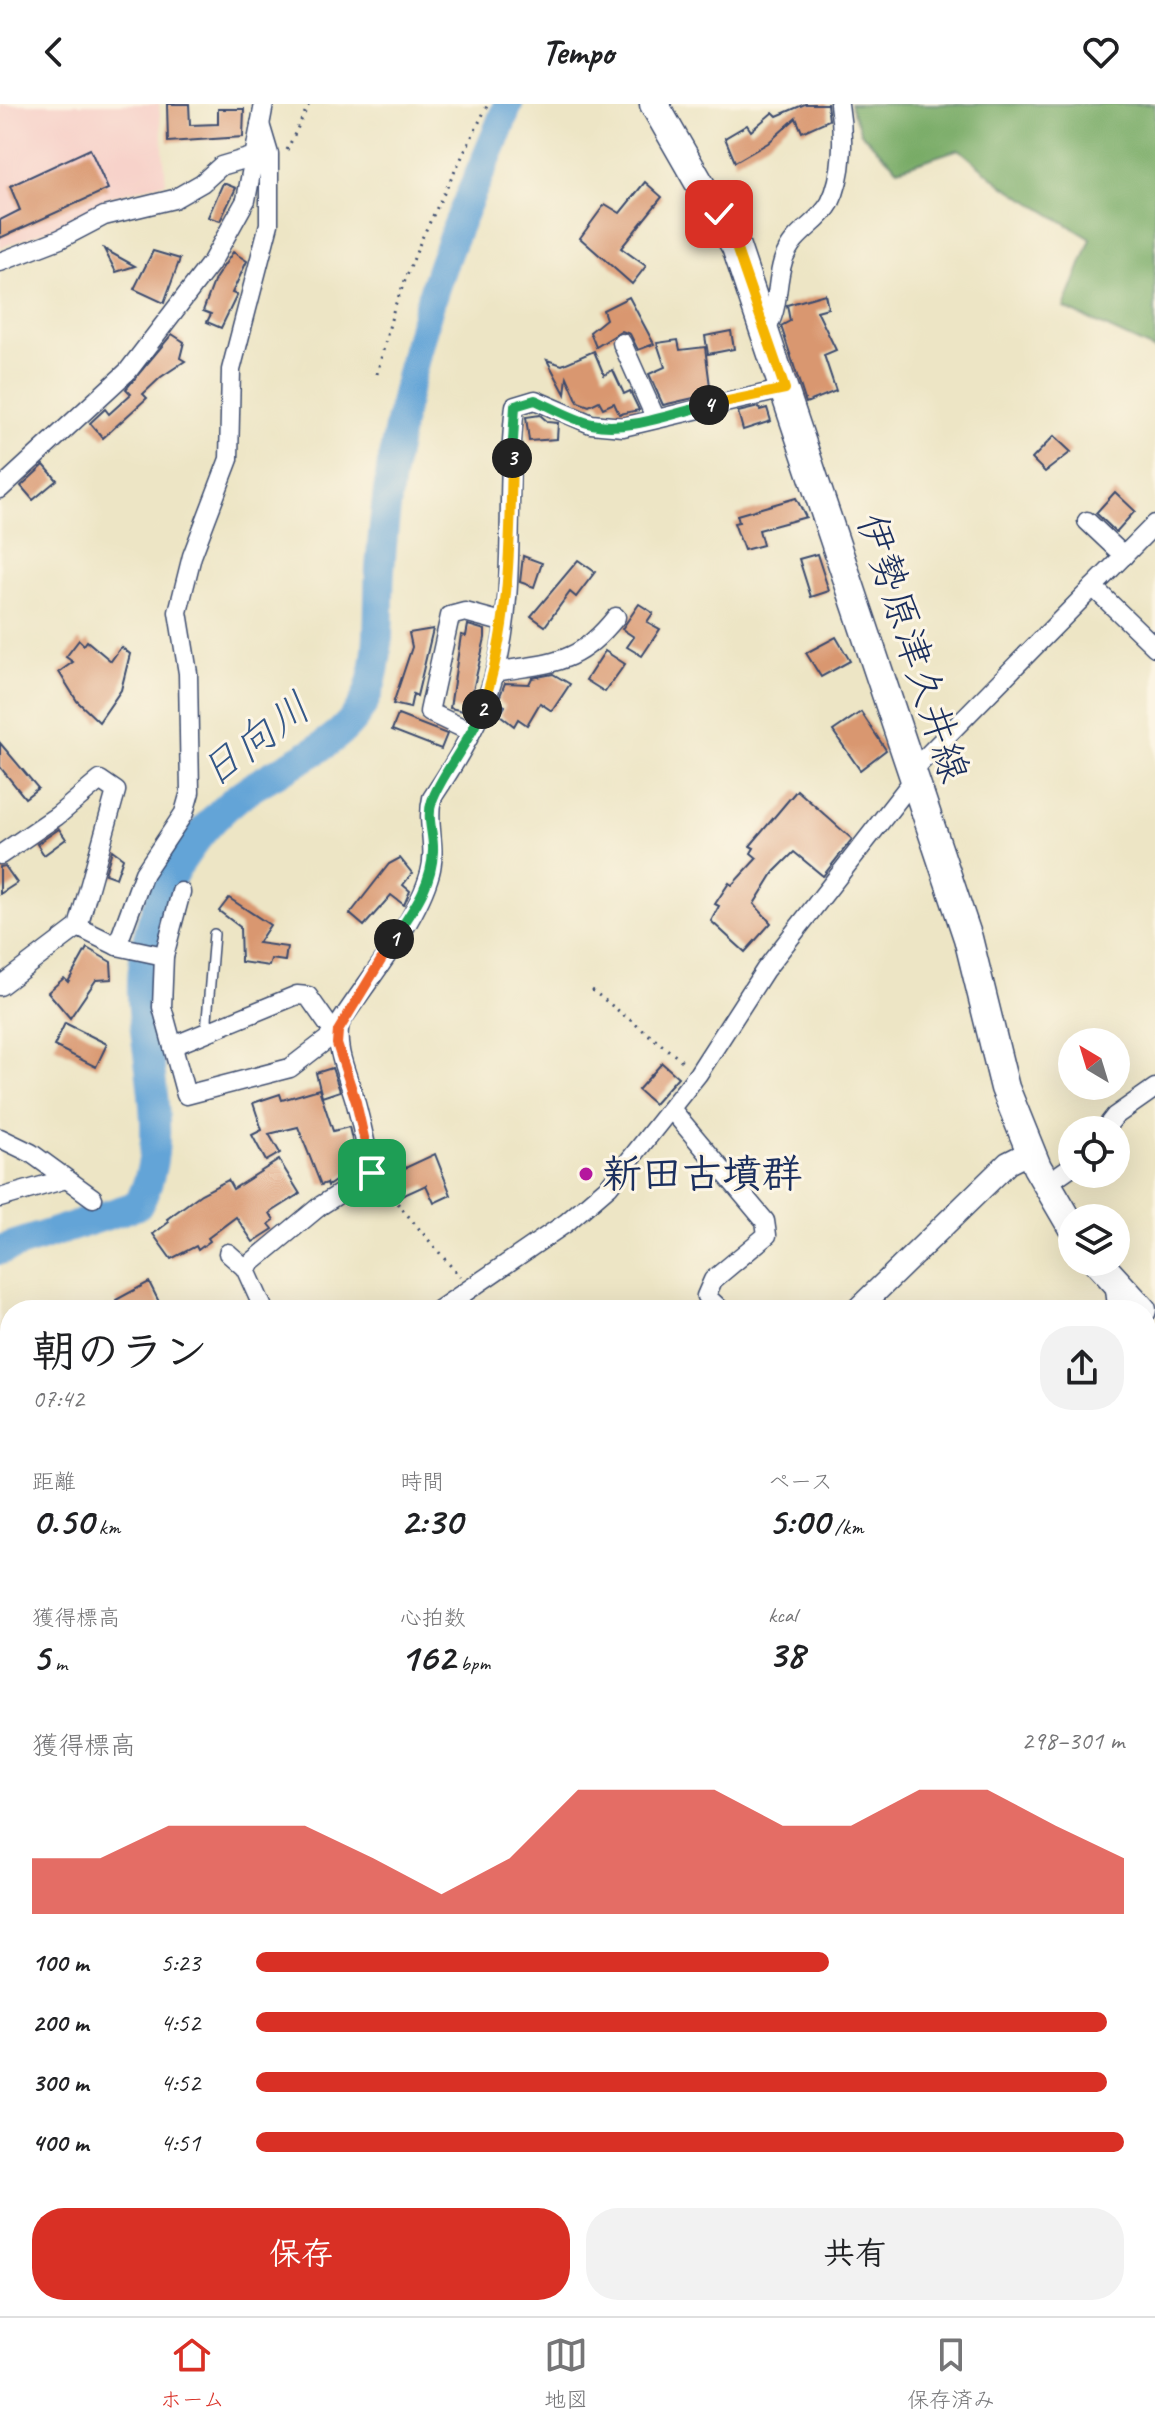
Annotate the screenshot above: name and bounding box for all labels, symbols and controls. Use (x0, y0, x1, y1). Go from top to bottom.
text: Tempo (541, 29, 614, 75)
icon: back (32, 30, 76, 74)
icon: heart (1079, 30, 1123, 74)
pin (685, 180, 753, 248)
icon: check (697, 192, 741, 236)
pin: 4 (689, 385, 729, 425)
text: 4 (704, 391, 714, 419)
pin: 3 (492, 438, 532, 478)
text: 3 (507, 444, 517, 472)
street label: 伊勢原津久井線 (846, 507, 980, 789)
water label: 日向川 (189, 681, 321, 799)
pin: 2 (462, 689, 502, 729)
text: 2 (477, 695, 487, 723)
pin: 1 (374, 919, 414, 959)
text: 1 (389, 925, 399, 953)
north arrow (1058, 1028, 1130, 1100)
map controls (1058, 1028, 1130, 1276)
button: locate (1058, 1116, 1130, 1188)
pin (338, 1139, 406, 1207)
place label: 新田古墳群 (602, 1149, 802, 1199)
icon: arrive (350, 1151, 394, 1195)
marker: 新田古墳群 (577, 1165, 595, 1183)
button: layers (1058, 1204, 1130, 1276)
text: 朝のラン (32, 1324, 208, 1379)
button: share (1040, 1326, 1124, 1410)
text: 07:42 (32, 1382, 84, 1415)
text: 距離 (32, 1468, 76, 1496)
text: 時間 (400, 1468, 444, 1496)
text: ペース (768, 1468, 833, 1496)
text: 0.50 (32, 1496, 93, 1546)
text: 2:30 (400, 1496, 462, 1546)
text: 5:00 (768, 1496, 829, 1546)
text: km (93, 1513, 120, 1541)
text: /km (829, 1513, 863, 1541)
text: kcal (768, 1601, 797, 1629)
text: 獲得標高 (32, 1604, 120, 1632)
text: 心拍数 (400, 1604, 466, 1632)
text: 38 (768, 1629, 804, 1679)
text: 5 (32, 1632, 49, 1682)
text: 162 (400, 1632, 455, 1682)
text: m (49, 1649, 67, 1677)
text: bpm (455, 1649, 490, 1677)
text: 298–301 m (1021, 1724, 1124, 1757)
text: 獲得標高 (32, 1729, 136, 1762)
text: 100 m (32, 1946, 88, 1979)
text: 5:23 (160, 1946, 200, 1979)
text: 200 m (32, 2006, 88, 2039)
text: 4:52 (160, 2006, 200, 2039)
text: 300 m (32, 2066, 88, 2099)
text: 4:52 (160, 2066, 200, 2099)
text: 400 m (32, 2126, 88, 2159)
text: 4:51 (160, 2126, 200, 2159)
button: 保存 (32, 2208, 570, 2300)
button: 共有 (586, 2208, 1124, 2300)
tab: ホーム (160, 2333, 225, 2414)
tab: 地図 (544, 2333, 588, 2414)
tab: 保存済み (907, 2333, 995, 2414)

